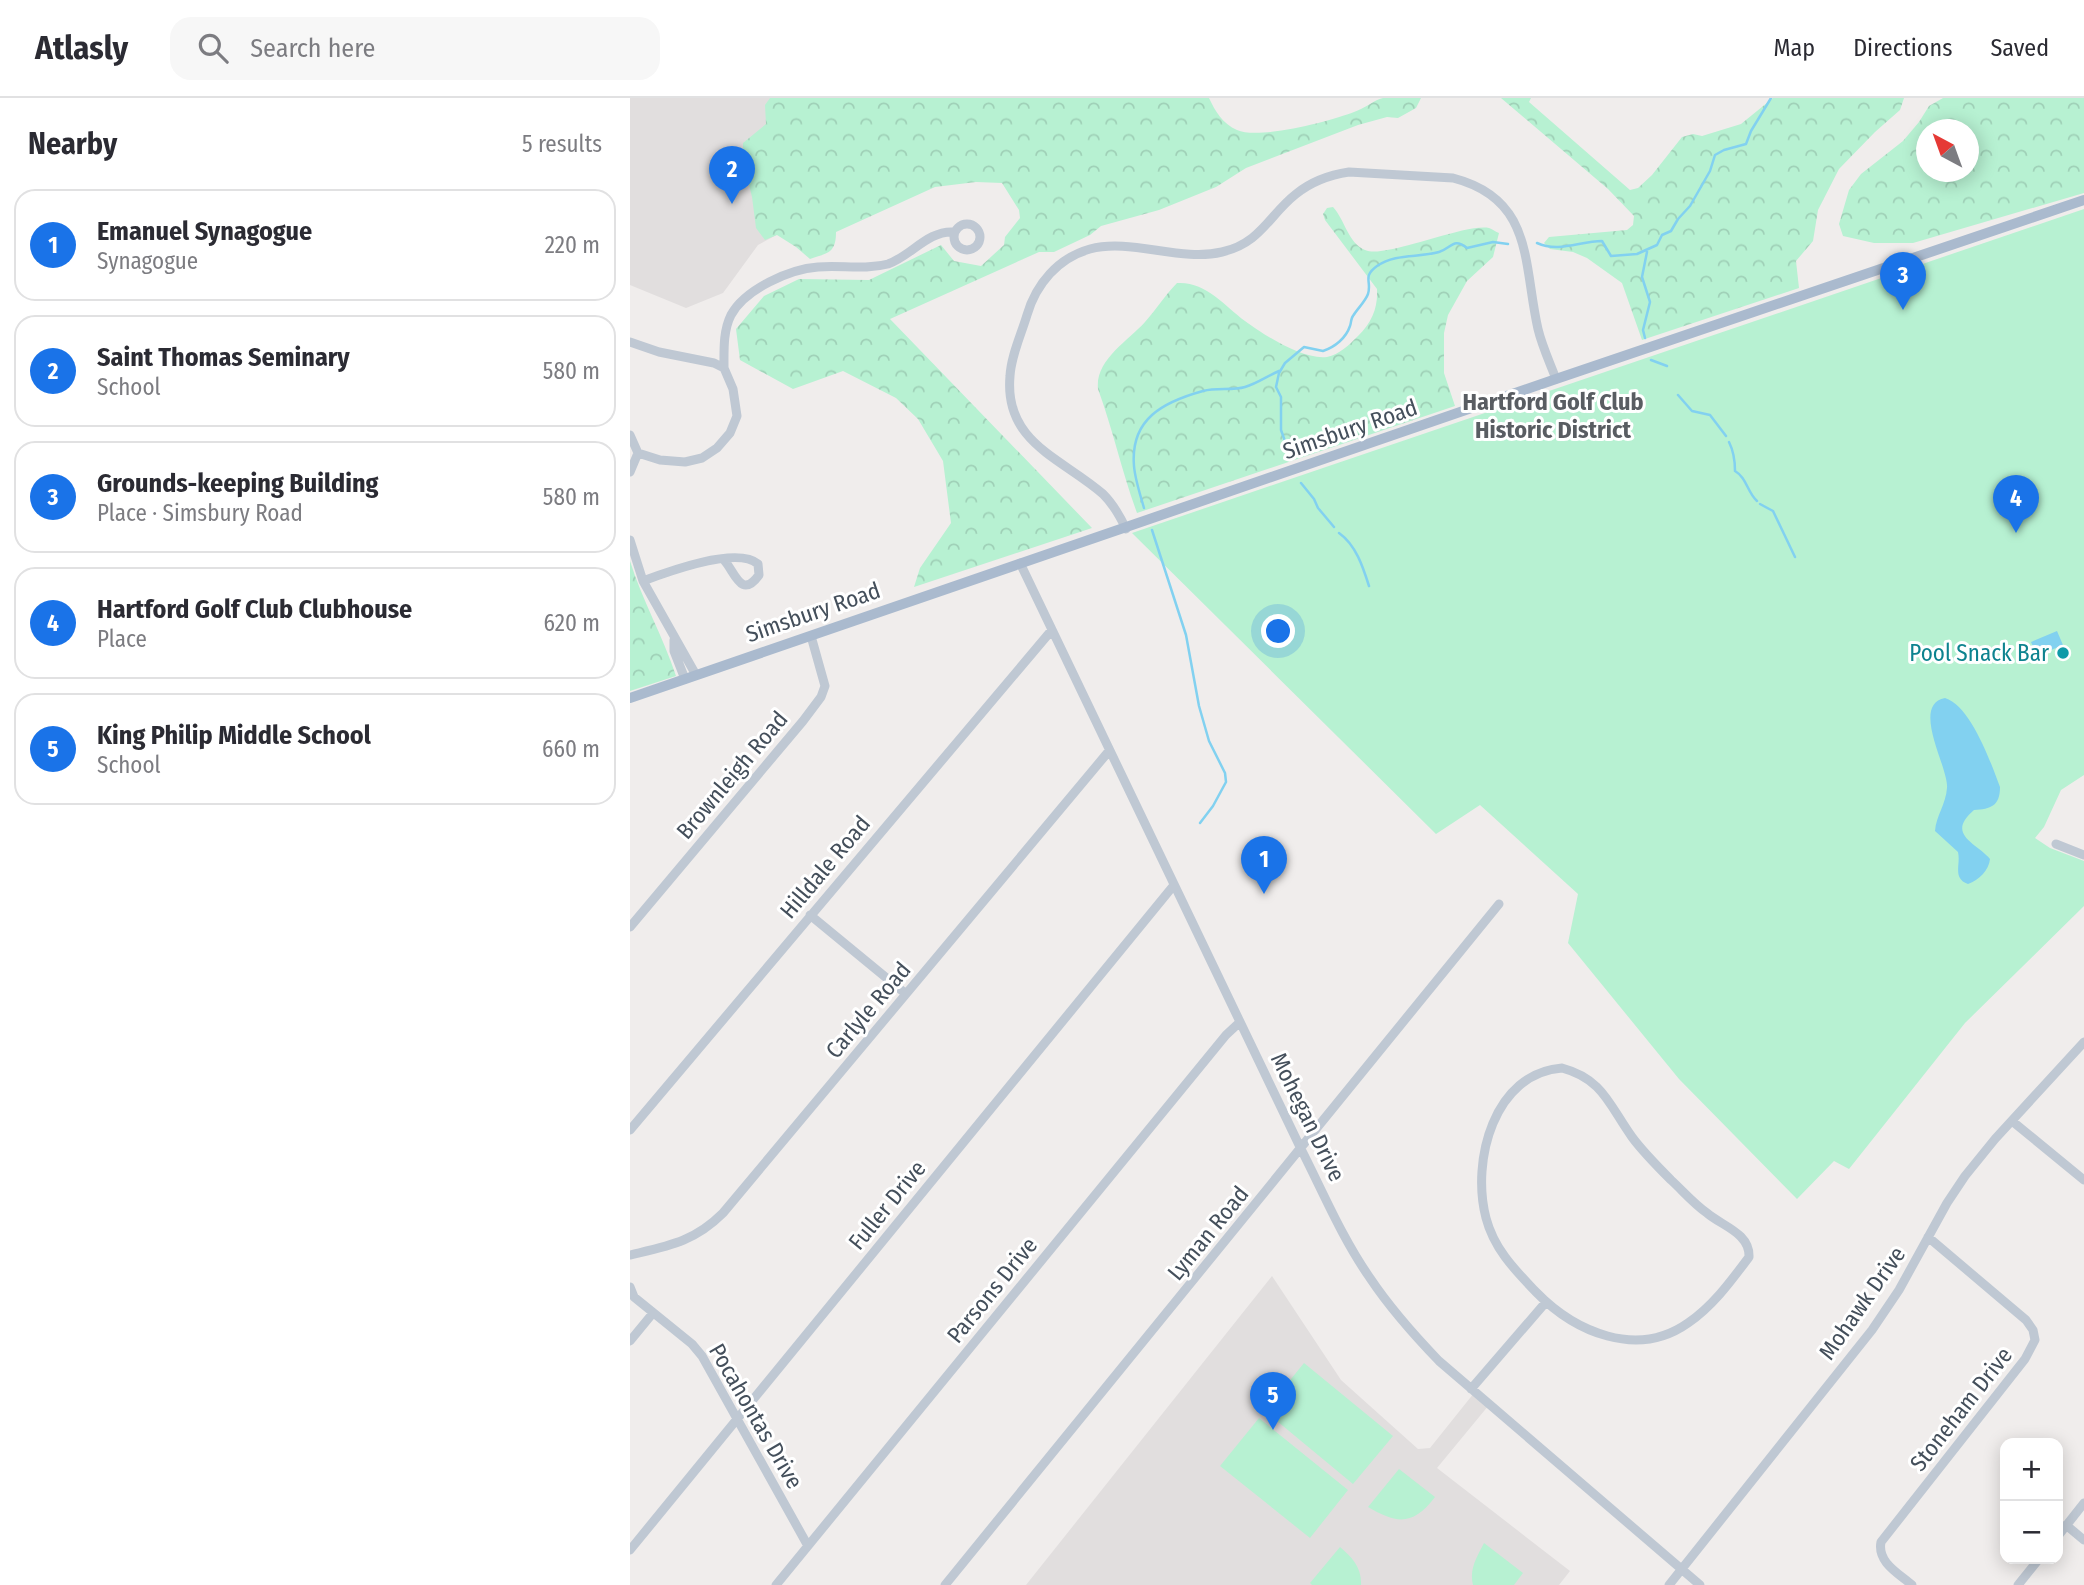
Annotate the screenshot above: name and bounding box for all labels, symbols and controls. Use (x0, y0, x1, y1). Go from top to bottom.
search box (170, 17, 660, 80)
text: Atlasly (35, 28, 128, 68)
icon: search (194, 29, 232, 67)
text: Search here (250, 33, 375, 64)
text: Map (1774, 34, 1815, 62)
text: Directions (1853, 34, 1952, 62)
text: Saved (1990, 34, 2049, 62)
north arrow (1916, 119, 1979, 182)
text: Nearby (28, 126, 117, 162)
text: 5 results (522, 130, 602, 158)
pin: 2 (709, 146, 755, 204)
text: Emanuel Synagogue (97, 216, 312, 247)
text: 1 (48, 231, 58, 259)
text: 220 m (545, 231, 600, 259)
text: Synagogue (97, 247, 198, 275)
pin: 3 (1880, 252, 1926, 310)
text: Saint Thomas Seminary (97, 342, 350, 373)
text: 2 (48, 357, 58, 385)
text: 580 m (543, 357, 600, 385)
text: School (97, 373, 161, 401)
district label: Hartford Golf Club Historic District (1462, 388, 1644, 444)
street label: Simsbury Road (1279, 393, 1421, 465)
text: Grounds-keeping Building (97, 468, 378, 499)
pin: 4 (1993, 475, 2039, 533)
text: 3 (48, 483, 58, 511)
text: 580 m (543, 483, 600, 511)
text: Place · Simsbury Road (97, 499, 303, 527)
street label: Simsbury Road (742, 576, 884, 648)
text: Hartford Golf Club Clubhouse (97, 594, 412, 625)
text: 4 (47, 609, 59, 637)
text: 620 m (544, 609, 600, 637)
your location (1261, 614, 1295, 648)
text: Place (97, 625, 147, 653)
place label: Pool Snack Bar (1909, 639, 2049, 667)
marker: Pool Snack Bar (2055, 645, 2071, 661)
street label: Brownleigh Road (670, 705, 794, 845)
text: King Philip Middle School (97, 720, 371, 751)
text: 5 (47, 735, 59, 763)
text: 660 m (542, 735, 600, 763)
text: School (97, 751, 161, 779)
street label: Hilldale Road (774, 810, 876, 924)
pin: 1 (1241, 836, 1287, 894)
street label: Carlyle Road (820, 956, 916, 1064)
street label: Mohegan Drive (1265, 1048, 1351, 1186)
street label: Fuller Drive (843, 1155, 931, 1255)
street label: Lyman Road (1162, 1180, 1254, 1286)
street label: Parsons Drive (941, 1232, 1043, 1348)
street label: Mohawk Drive (1813, 1241, 1911, 1365)
street label: Pocahontas Drive (703, 1338, 809, 1494)
street label: Stoneham Drive (1904, 1342, 2018, 1476)
pin: 5 (1250, 1372, 1296, 1430)
map controls (2000, 1438, 2063, 1564)
button: + (2000, 1438, 2063, 1501)
button: − (2000, 1501, 2063, 1564)

